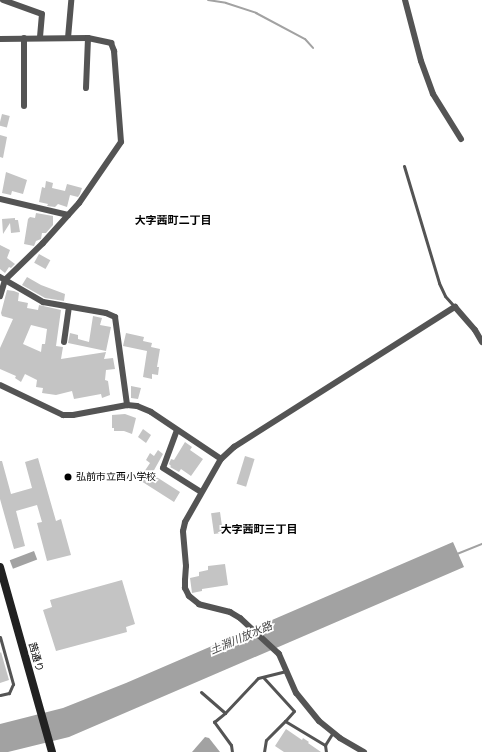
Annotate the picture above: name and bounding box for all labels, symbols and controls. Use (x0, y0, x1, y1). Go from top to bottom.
district label: 大字茜町二丁目 (135, 213, 211, 227)
place label: 弘前市立西小学校 (76, 471, 156, 483)
marker: 弘前市立西小学校 (63, 472, 73, 482)
district label: 大字茜町三丁目 (221, 522, 297, 536)
water label: 土淵川放水路 (208, 619, 274, 657)
street label: 茜通り (26, 641, 46, 673)

